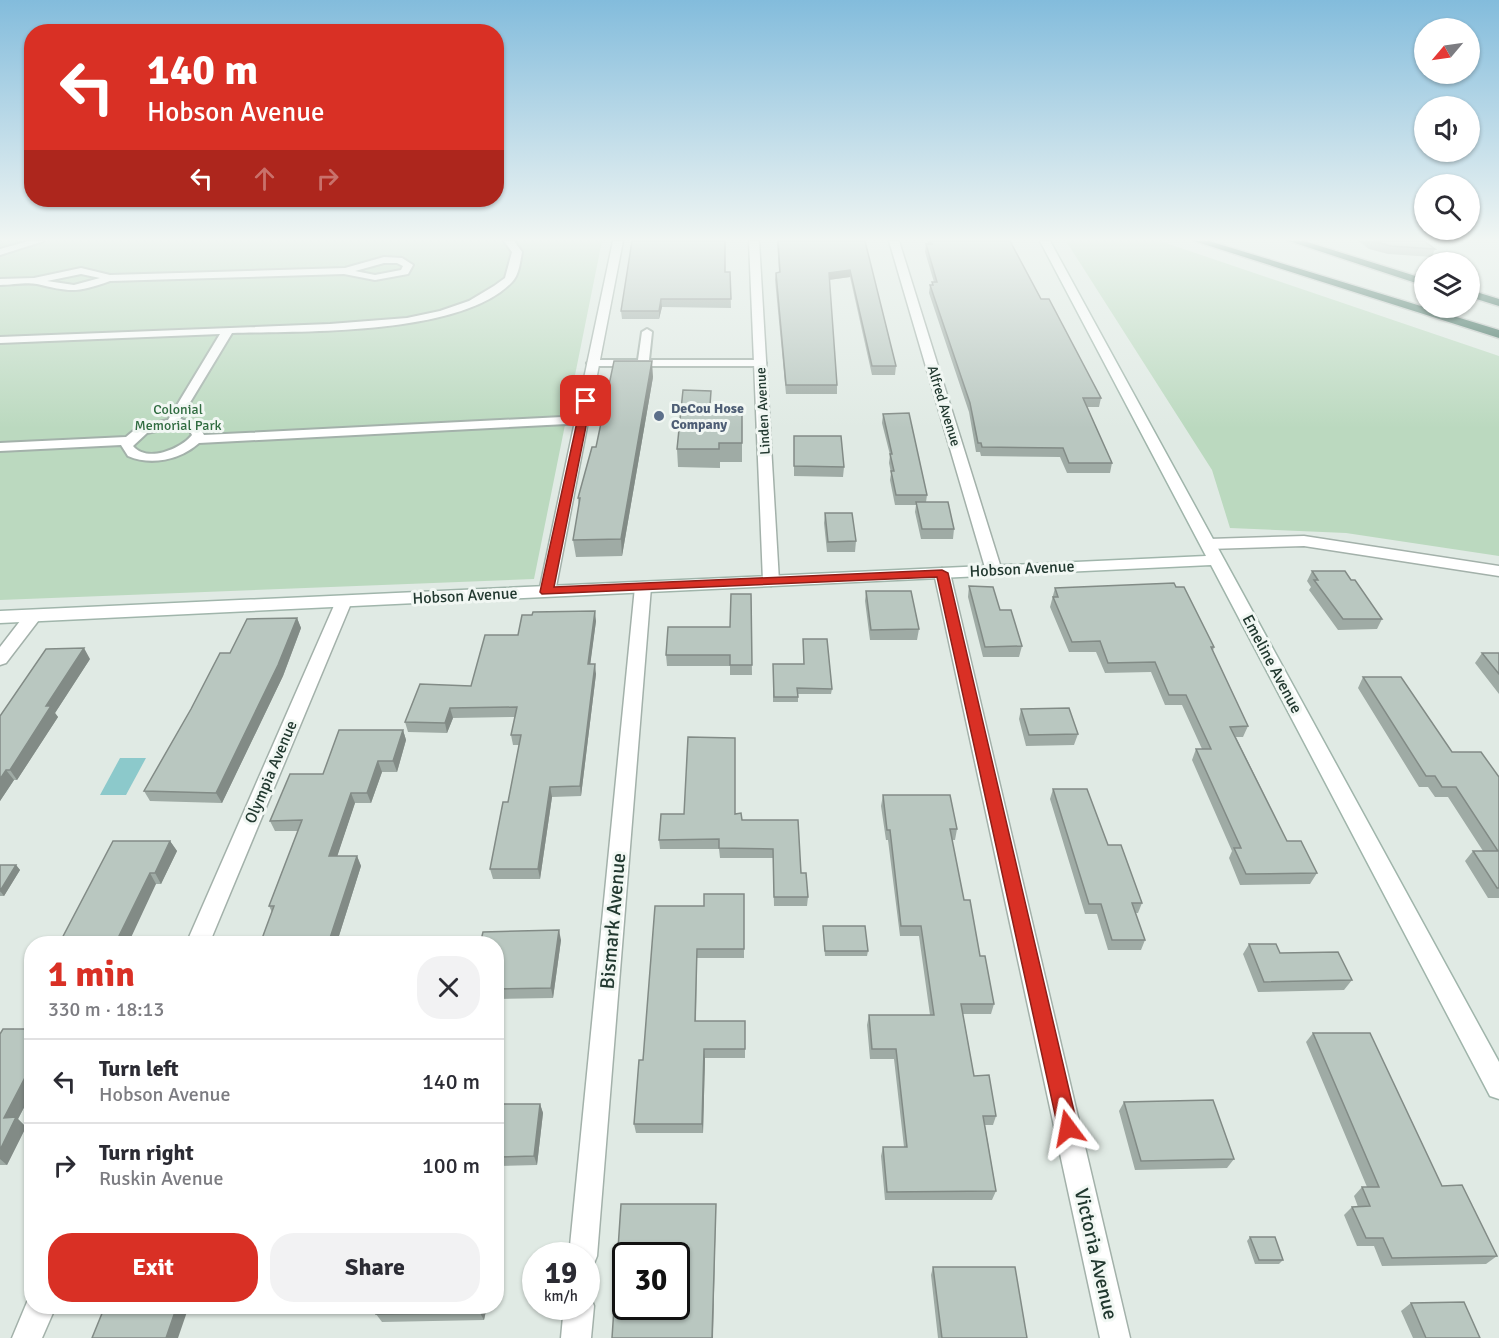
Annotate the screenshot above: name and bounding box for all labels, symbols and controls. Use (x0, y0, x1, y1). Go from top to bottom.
north arrow (1414, 18, 1480, 84)
map controls (1414, 18, 1480, 318)
text: 140 m (147, 45, 258, 96)
icon: left (48, 48, 126, 126)
text: Hobson Avenue (147, 96, 324, 129)
button: sound (1414, 96, 1480, 162)
icon: left (185, 162, 218, 195)
icon: ahead (248, 162, 281, 195)
icon: right (311, 162, 344, 195)
button: search (1414, 174, 1480, 240)
button: layers (1414, 252, 1480, 318)
street label: Alfred Avenue (924, 364, 964, 448)
street label: Linden Avenue (752, 367, 774, 455)
pin (560, 375, 611, 426)
icon: arrive (569, 384, 602, 417)
place label: DeCou Hose Company (671, 400, 744, 433)
park label: Colonial Memorial Park (134, 401, 222, 434)
marker: DeCou Hose Company (652, 409, 666, 423)
street label: Hobson Avenue (969, 556, 1075, 582)
street label: Hobson Avenue (412, 583, 518, 609)
street label: Emeline Avenue (1238, 611, 1306, 717)
street label: Olympia Avenue (240, 718, 302, 826)
street label: Bismark Avenue (595, 852, 631, 990)
text: 1 min (48, 952, 135, 997)
button: close (417, 956, 480, 1019)
text: 330 m · 18:13 (48, 997, 164, 1022)
text: Turn left (99, 1055, 179, 1082)
icon: left (48, 1065, 81, 1098)
text: 140 m (422, 1068, 480, 1095)
text: Hobson Avenue (99, 1082, 230, 1107)
position arrow (1036, 1096, 1100, 1160)
text: Turn right (99, 1139, 194, 1166)
icon: right (48, 1149, 81, 1182)
text: 100 m (422, 1152, 480, 1179)
text: Ruskin Avenue (99, 1166, 223, 1191)
street label: Victoria Avenue (1069, 1186, 1123, 1322)
button: Exit (48, 1233, 258, 1302)
button: Share (270, 1233, 480, 1302)
speed limit sign: 30 (612, 1242, 690, 1320)
text: 19 (545, 1255, 577, 1292)
text: km/h (544, 1287, 578, 1305)

